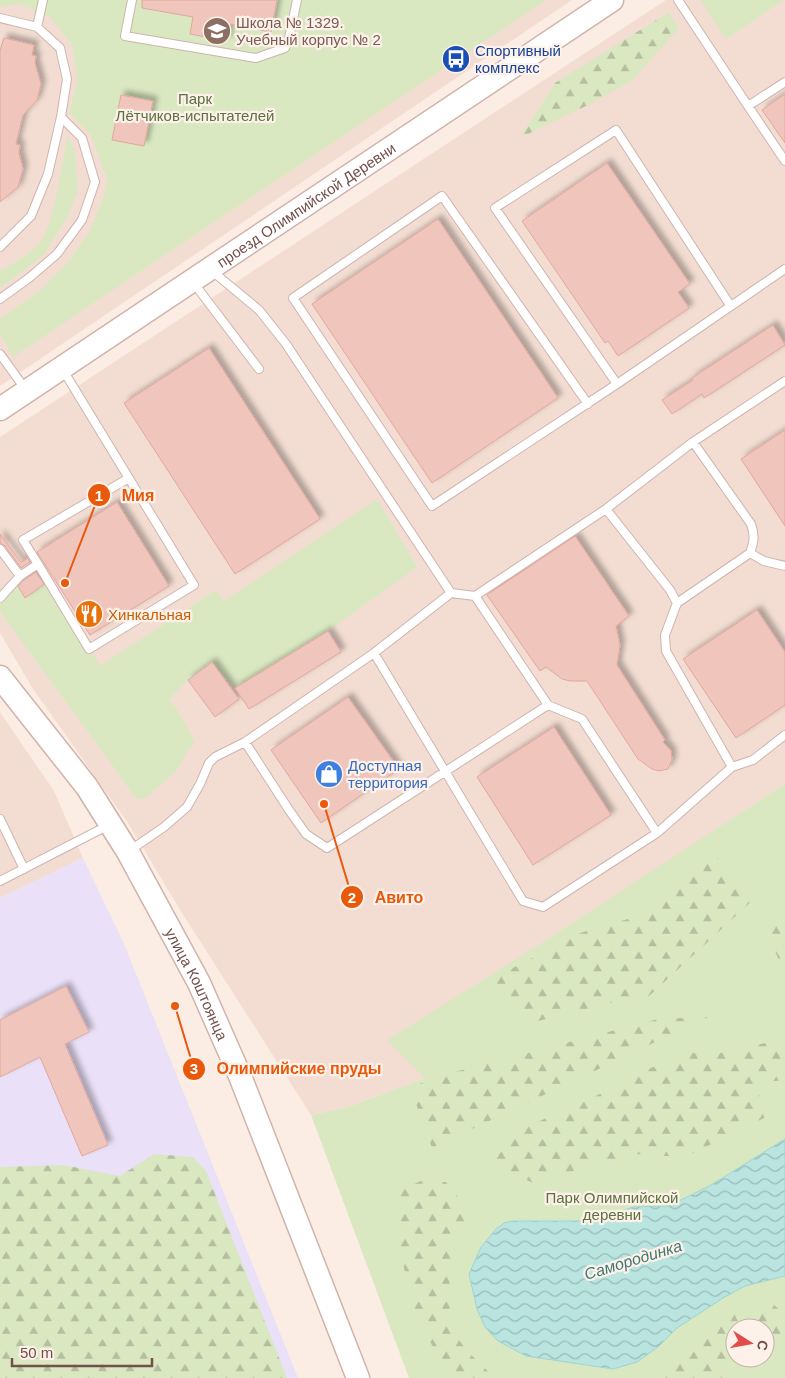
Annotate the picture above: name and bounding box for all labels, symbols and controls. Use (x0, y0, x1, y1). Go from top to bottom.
place label: Школа № 1329. Учебный корпус № 2 (236, 14, 381, 48)
school or university icon: Школа № 1329. Учебный корпус № 2 (202, 16, 232, 46)
place label: Спортивный комплекс (475, 42, 561, 76)
bus stop icon: Спортивный комплекс (441, 44, 471, 74)
park label: Парк Лётчиков-испытателей (116, 90, 274, 124)
street label: проезд Олимпийской Деревни (213, 139, 398, 270)
callout: Мия (87, 480, 164, 511)
text: 1 (95, 487, 103, 504)
text: Мия (122, 487, 154, 504)
restaurant icon: Хинкальная (74, 599, 104, 629)
place label: Хинкальная (108, 606, 191, 623)
place label: Доступная территория (348, 757, 428, 791)
shop icon: Доступная территория (314, 759, 344, 789)
callout: Авито (340, 882, 433, 913)
text: 2 (348, 889, 356, 906)
text: Авито (375, 889, 424, 906)
street label: улица Коштоянца (162, 925, 232, 1043)
callout: Олимпийские пруды (181, 1053, 391, 1084)
text: 3 (190, 1060, 198, 1077)
text: Олимпийские пруды (216, 1060, 382, 1077)
park label: Парк Олимпийской деревни (546, 1189, 678, 1223)
water label: Самородинка (582, 1237, 684, 1283)
north arrow (725, 1318, 775, 1368)
scale bar (12, 1336, 152, 1368)
text: С (754, 1339, 772, 1352)
text: 50 m (20, 1344, 53, 1361)

